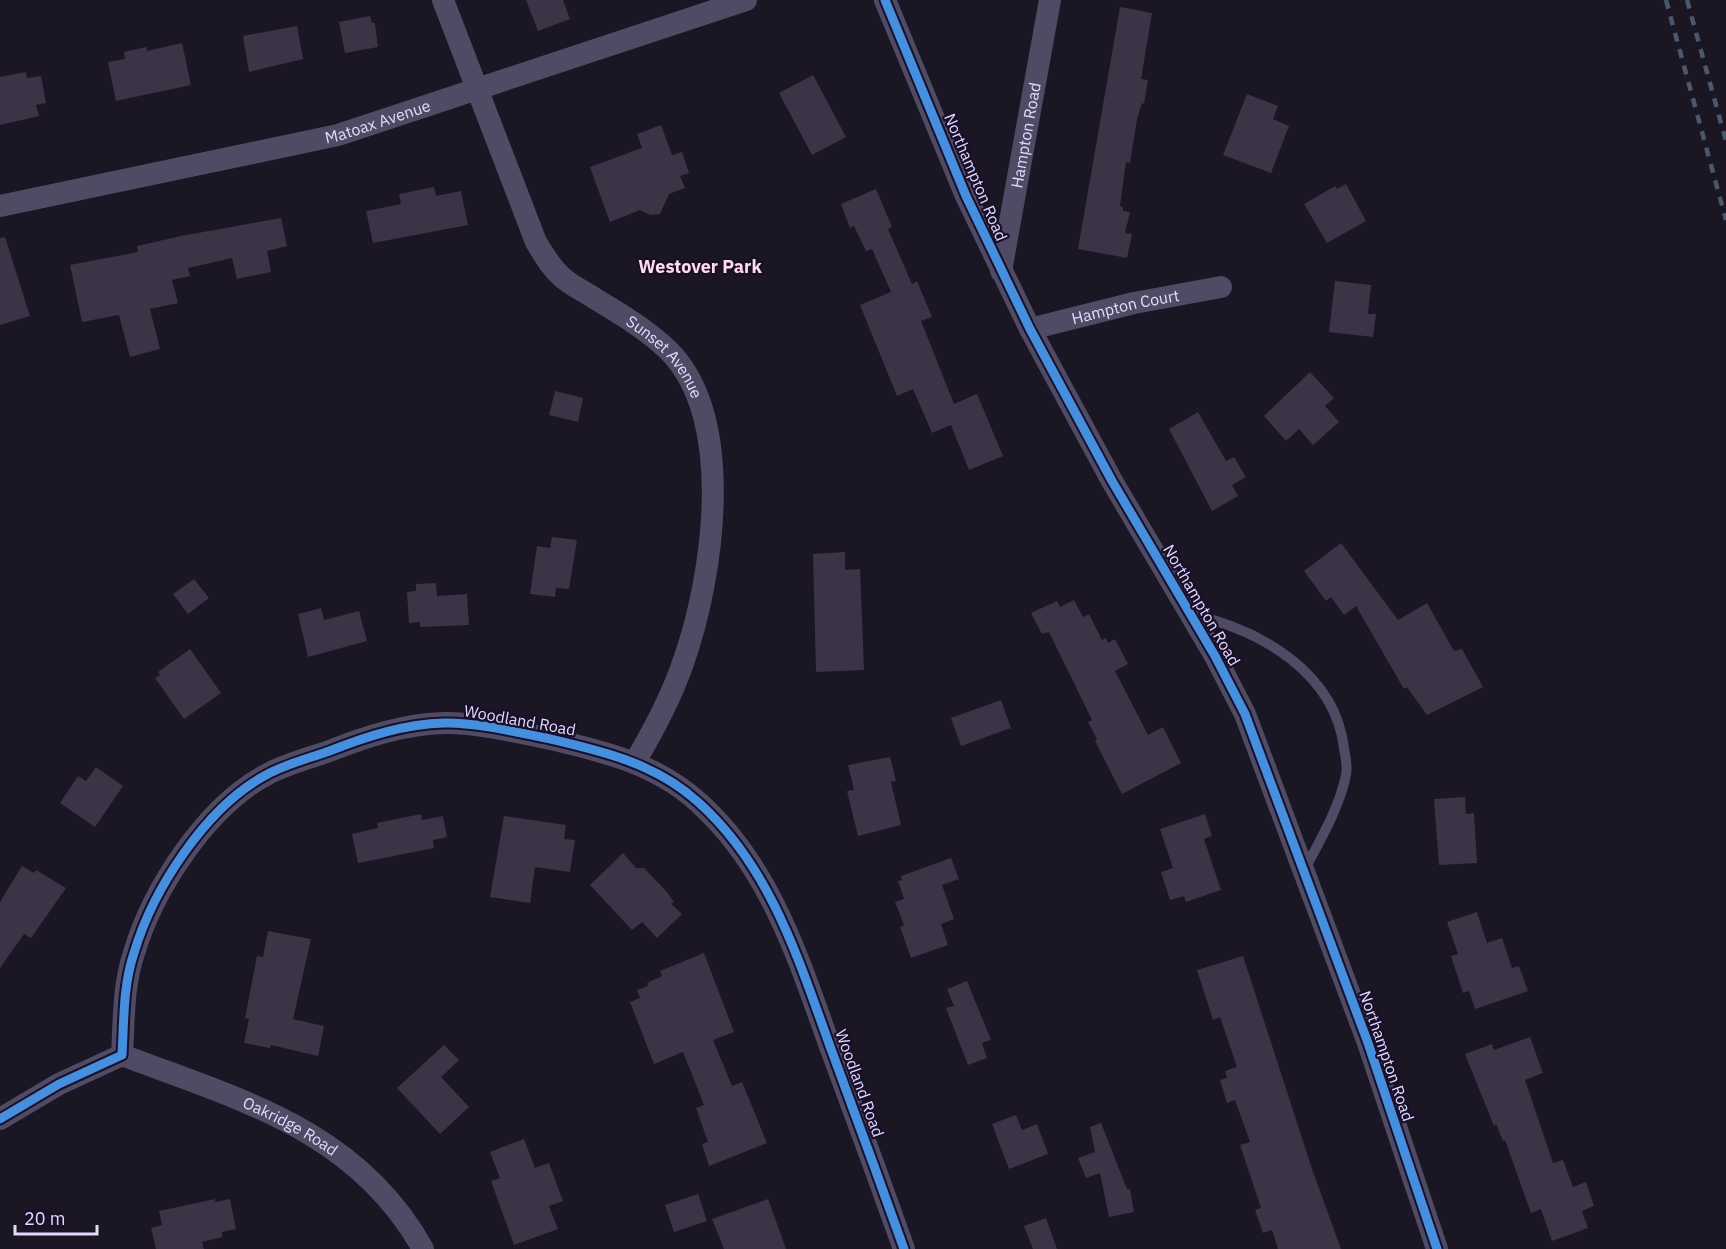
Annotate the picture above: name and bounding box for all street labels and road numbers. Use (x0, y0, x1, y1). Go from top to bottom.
street label: Hampton Road (1006, 81, 1045, 190)
street label: Matoax Avenue (323, 95, 433, 148)
street label: Northampton Road (940, 110, 1012, 244)
street label: Hampton Court (1069, 285, 1181, 328)
street label: Sunset Avenue (623, 311, 707, 401)
street label: Northampton Road (1159, 541, 1245, 669)
street label: Woodland Road (463, 700, 577, 740)
street label: Northampton Road (1355, 988, 1419, 1124)
street label: Woodland Road (831, 1026, 889, 1140)
street label: Oakridge Road (240, 1092, 342, 1160)

